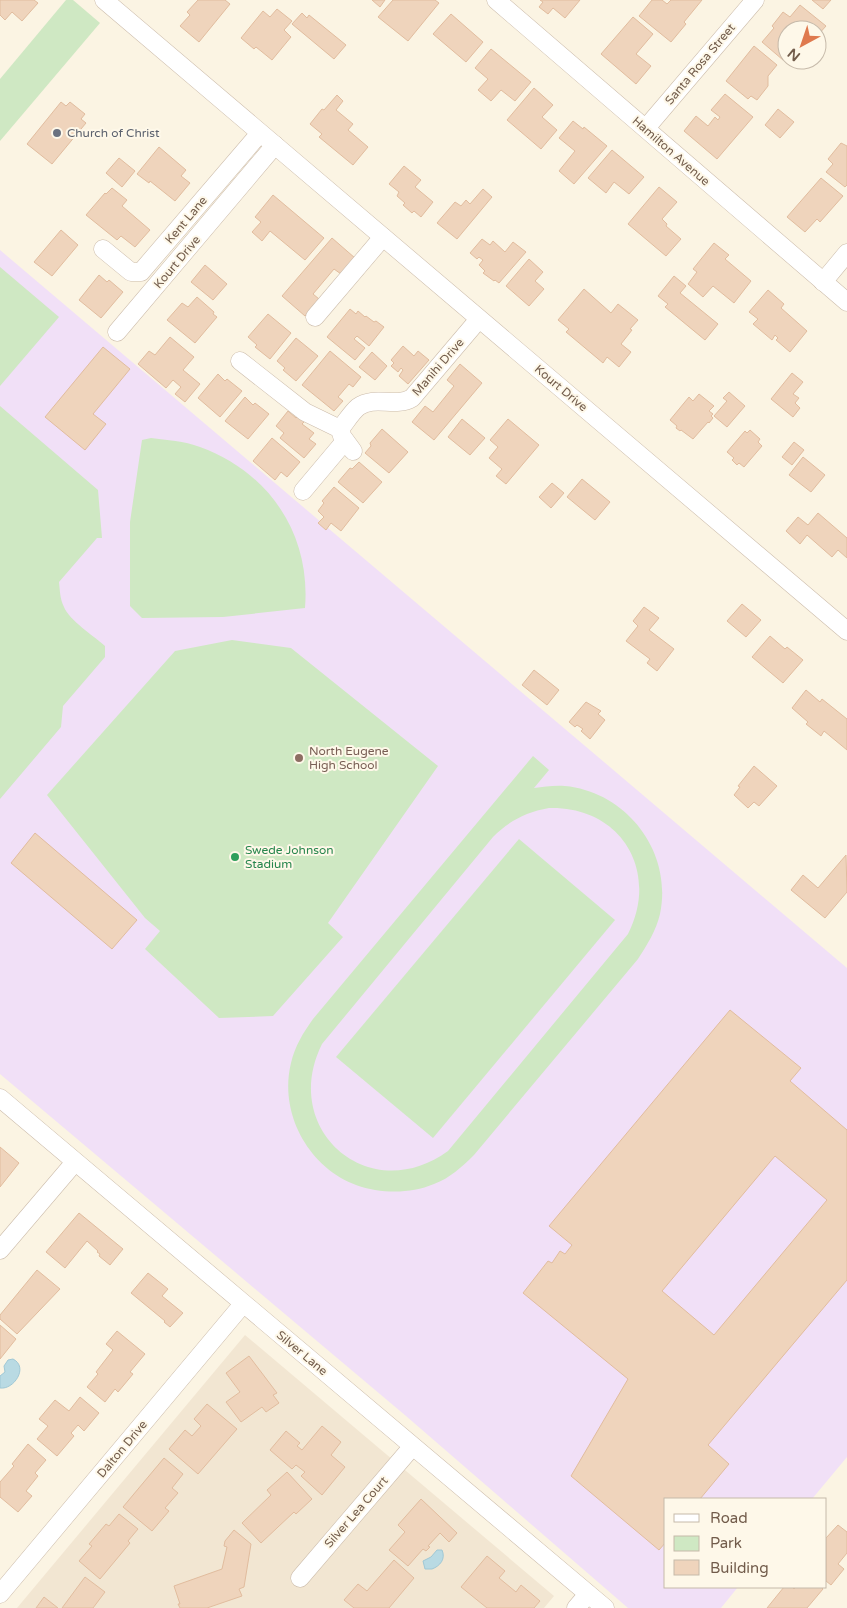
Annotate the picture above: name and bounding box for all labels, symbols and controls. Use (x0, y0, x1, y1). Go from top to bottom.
street label: Santa Rosa Street (662, 20, 738, 107)
north arrow (777, 20, 827, 70)
text: N (784, 44, 804, 65)
street label: Hamilton Avenue (629, 114, 713, 189)
place label: Church of Christ (67, 126, 160, 140)
marker: Church of Christ (51, 127, 63, 139)
street label: Kent Lane (162, 193, 210, 247)
street label: Kourt Drive (151, 233, 203, 291)
street label: Manihi Drive (409, 335, 467, 399)
street label: Kourt Drive (532, 362, 590, 414)
place label: North Eugene High School (309, 744, 389, 772)
marker: North Eugene High School (293, 752, 305, 764)
place label: Swede Johnson Stadium (245, 843, 334, 871)
marker: Swede Johnson Stadium (229, 851, 241, 863)
street label: Silver Lane (274, 1328, 330, 1378)
street label: Dalton Drive (94, 1417, 150, 1480)
street label: Silver Lea Court (321, 1473, 391, 1550)
legend (664, 1498, 827, 1588)
text: Road (710, 1509, 748, 1527)
text: Park (710, 1534, 742, 1552)
text: Building (710, 1559, 769, 1577)

